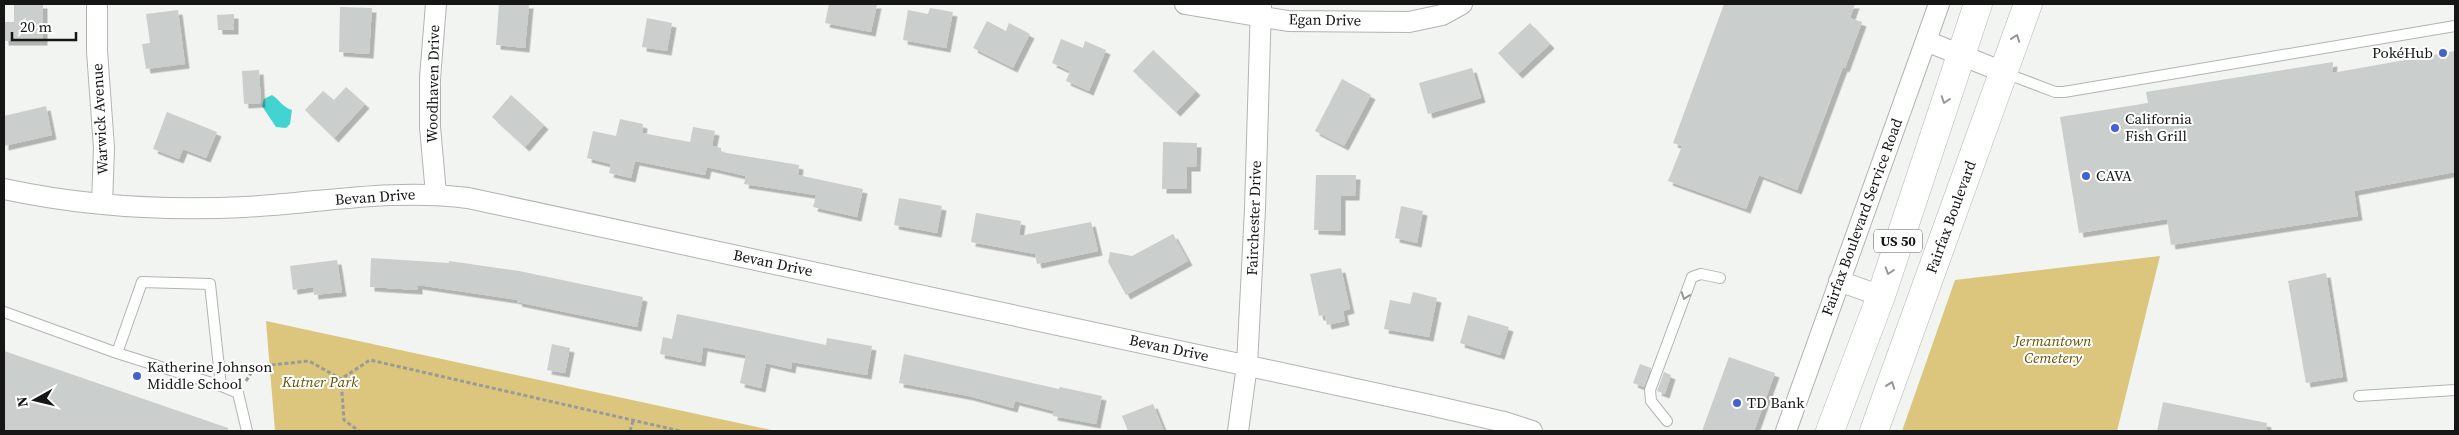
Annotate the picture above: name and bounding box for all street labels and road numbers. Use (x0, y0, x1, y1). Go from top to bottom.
street label: Egan Drive (1288, 8, 1362, 31)
street label: Woodhaven Drive (421, 24, 444, 143)
street label: Warwick Avenue (86, 62, 113, 175)
street label: Fairfax Boulevard Service Road (1816, 115, 1907, 318)
street label: Fairfax Boulevard (1920, 157, 1981, 276)
street label: Fairchester Drive (1241, 160, 1266, 276)
street label: Bevan Drive (334, 183, 416, 210)
road number: US 50 (1874, 230, 1922, 252)
street label: Bevan Drive (732, 244, 815, 281)
street label: Bevan Drive (1128, 329, 1211, 366)

